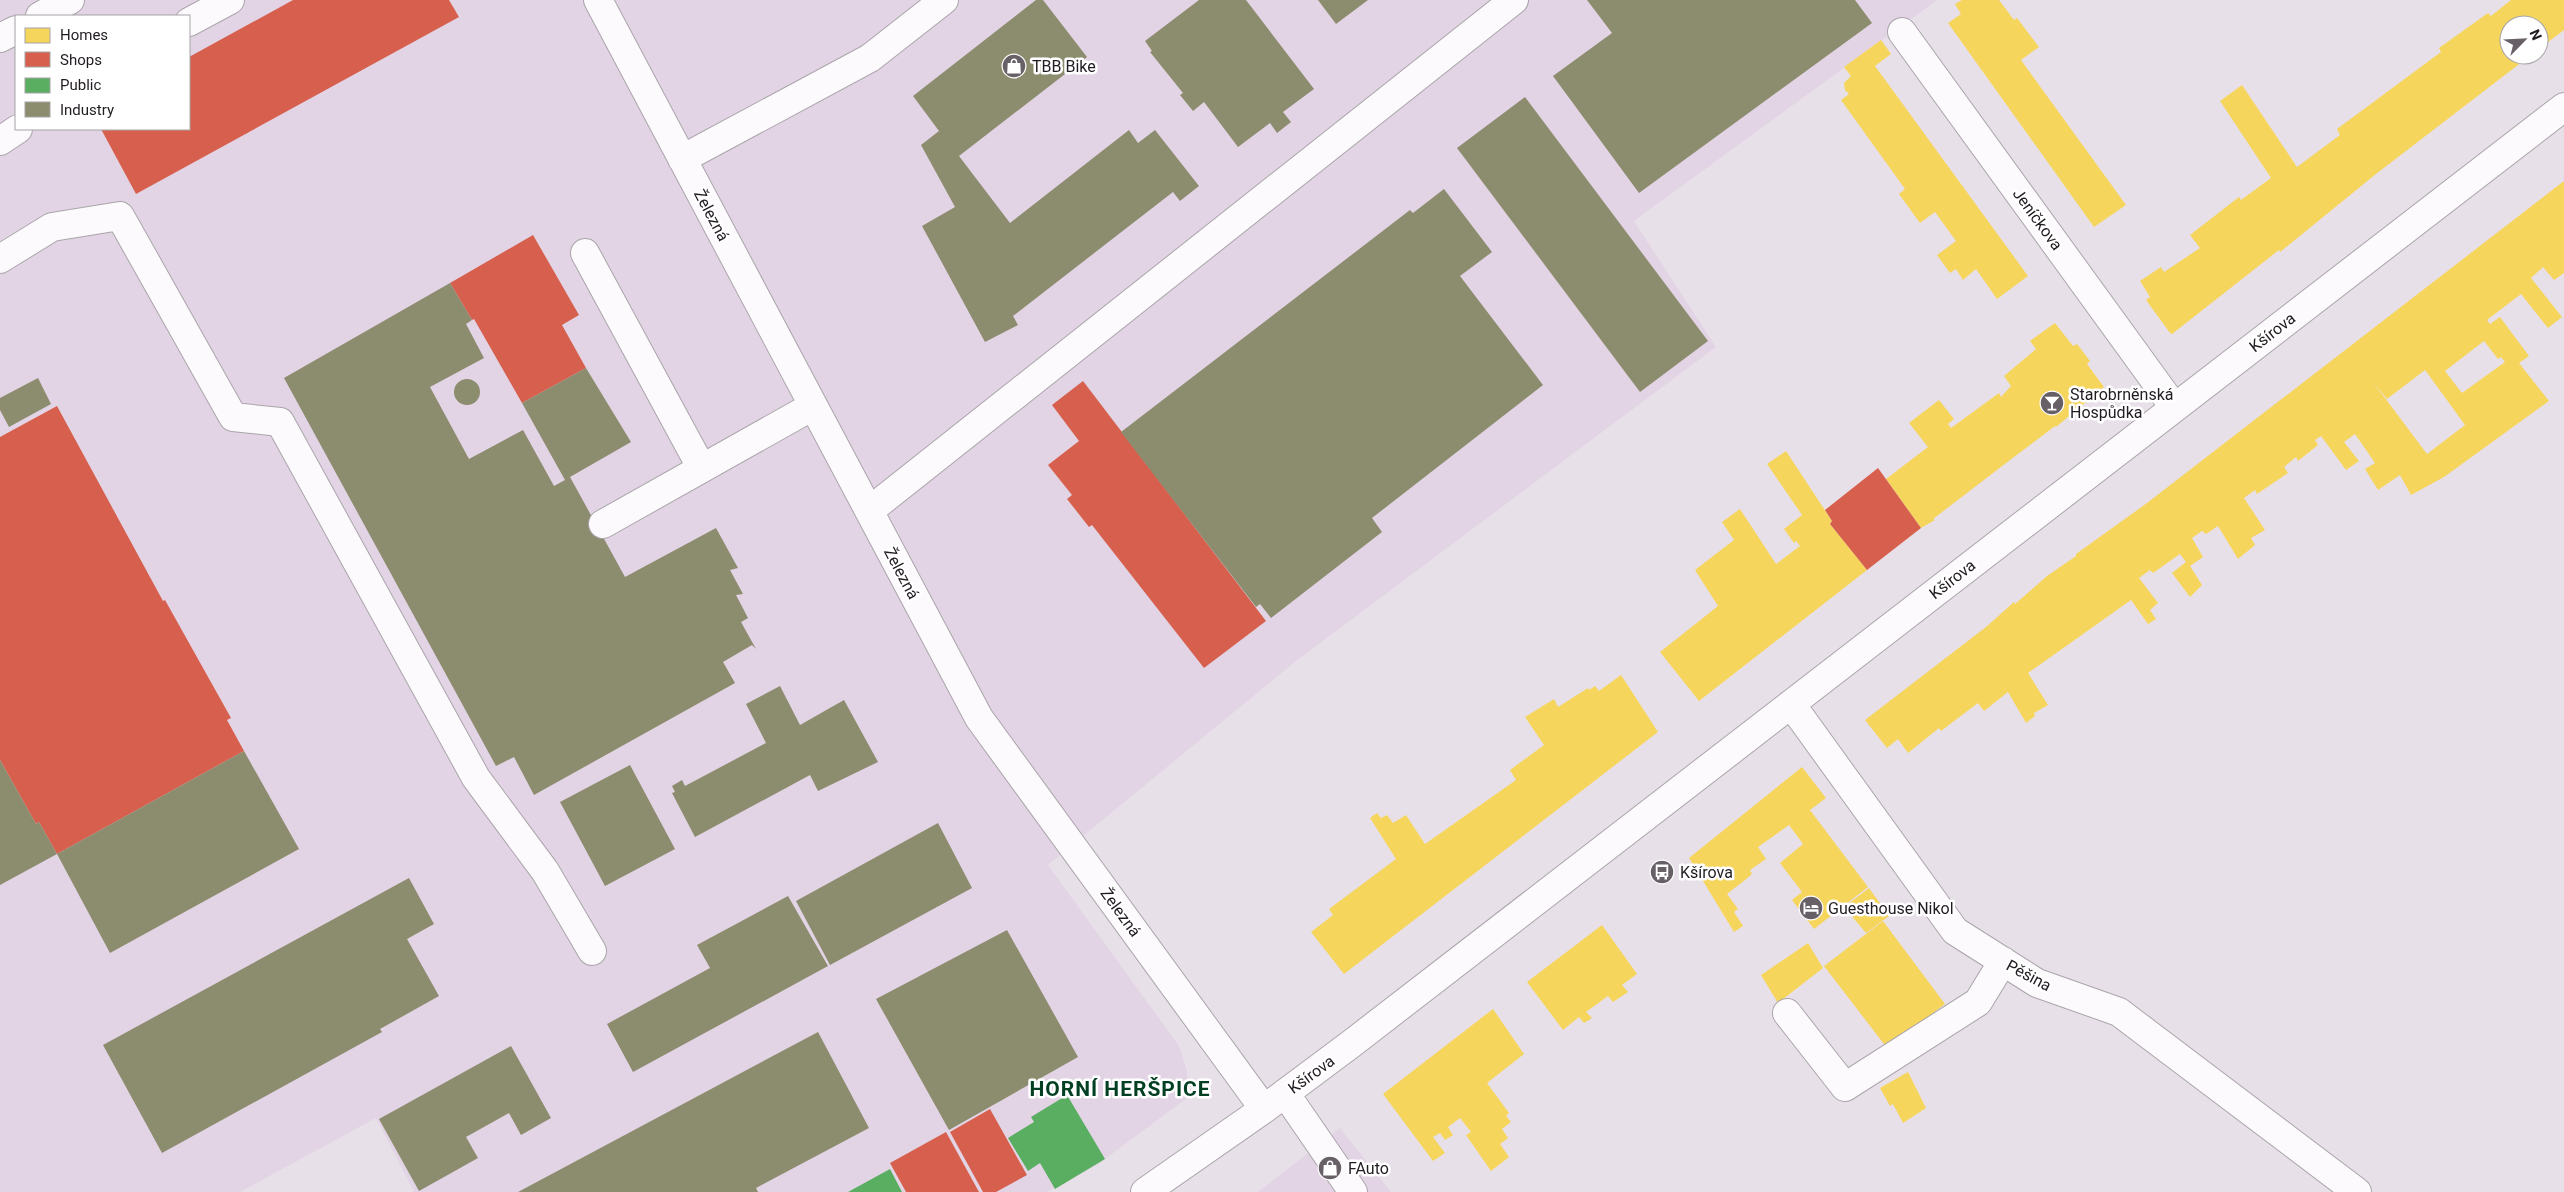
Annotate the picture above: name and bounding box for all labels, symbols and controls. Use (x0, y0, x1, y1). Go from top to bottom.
legend (15, 15, 190, 130)
north arrow (2499, 15, 2549, 65)
text: Homes (60, 26, 108, 44)
text: N (2527, 27, 2545, 42)
text: Shops (60, 51, 102, 69)
shop icon: TBB Bike (1001, 53, 1027, 79)
place label: TBB Bike (1032, 57, 1096, 76)
text: Public (60, 76, 101, 94)
text: Industry (60, 101, 114, 119)
street label: Jeníčkova (2009, 185, 2066, 254)
street label: Železná (690, 186, 733, 244)
street label: Kšírova (2246, 309, 2299, 356)
place label: Starobrněnská Hospůdka (2070, 385, 2173, 422)
bar icon: Starobrněnská Hospůdka (2039, 390, 2065, 416)
street label: Železná (880, 544, 923, 602)
street label: Kšírova (1926, 556, 1979, 603)
bus stop icon: Kšírova (1649, 859, 1675, 885)
place label: Kšírova (1680, 863, 1733, 882)
street label: Železná (1097, 884, 1145, 940)
hotel icon: Guesthouse Nikol (1798, 895, 1824, 921)
place label: Guesthouse Nikol (1828, 899, 1954, 918)
street label: Pěšina (2003, 956, 2054, 995)
street label: Kšírova (1284, 1051, 1338, 1098)
district label: HORNÍ HERŠPICE (1029, 1077, 1211, 1101)
shop icon: FAuto (1317, 1155, 1343, 1181)
place label: FAuto (1348, 1159, 1389, 1178)

